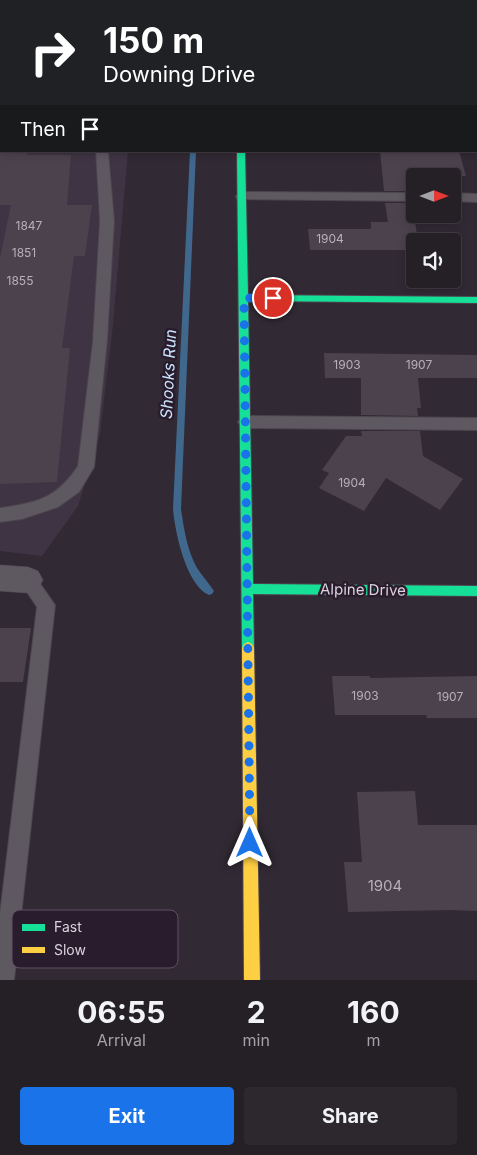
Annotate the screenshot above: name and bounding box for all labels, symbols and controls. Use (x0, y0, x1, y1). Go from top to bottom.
text: 150 m (103, 19, 204, 61)
icon: right (20, 20, 85, 85)
text: Downing Drive (103, 61, 255, 87)
icon: arrive (76, 115, 104, 143)
text: Then (20, 118, 66, 141)
north arrow (406, 168, 461, 222)
map controls (406, 168, 461, 288)
house number: 1847 (16, 218, 43, 233)
house number: 1904 (316, 231, 344, 246)
button: sound (406, 233, 461, 288)
house number: 1851 (12, 245, 36, 260)
house number: 1855 (7, 273, 33, 288)
pin (252, 277, 294, 319)
icon: arrive (259, 284, 287, 312)
water label: Shooks Run (156, 329, 180, 419)
house number: 1903 (333, 357, 361, 372)
house number: 1907 (406, 357, 432, 372)
house number: 1904 (338, 475, 366, 490)
street label: Alpine Drive (320, 579, 406, 600)
house number: 1903 (351, 688, 379, 703)
house number: 1907 (437, 689, 463, 704)
position arrow (223, 816, 275, 868)
house number: 1904 (368, 876, 402, 895)
legend (12, 910, 178, 968)
text: Fast (54, 918, 82, 935)
text: Slow (54, 941, 86, 958)
text: 06:55 (77, 994, 165, 1030)
text: 2 (247, 994, 266, 1030)
text: 160 (347, 994, 400, 1030)
text: Arrival (97, 1030, 146, 1050)
text: min (243, 1030, 270, 1050)
text: m (366, 1030, 380, 1050)
button: Exit (20, 1087, 234, 1145)
button: Share (244, 1087, 457, 1145)

